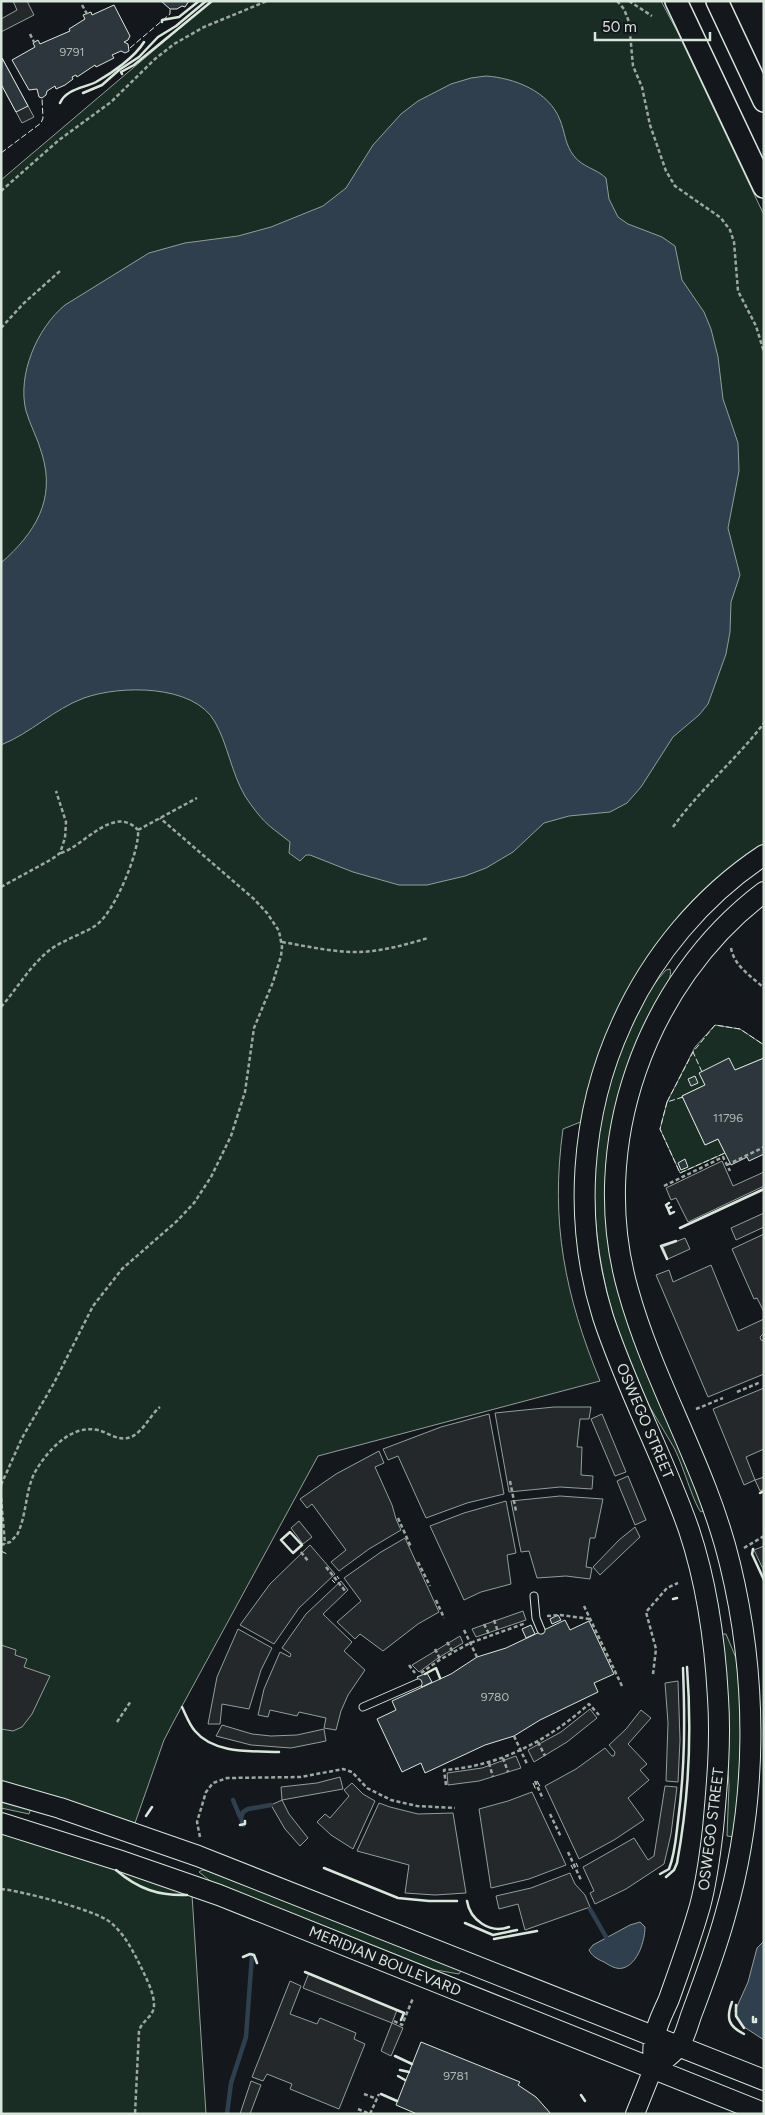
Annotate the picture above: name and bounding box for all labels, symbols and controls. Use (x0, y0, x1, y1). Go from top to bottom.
scale bar (595, 10, 710, 42)
text: 50 m (602, 18, 637, 36)
house number: 9791 (60, 45, 84, 59)
house number: 11796 (713, 1111, 743, 1125)
street label: OSWEGO STREET (613, 1361, 678, 1482)
house number: 9780 (481, 1690, 509, 1704)
street label: OSWEGO STREET (695, 1766, 728, 1892)
street label: MERIDIAN BOULEVARD (306, 1922, 464, 2000)
house number: 9781 (443, 2069, 469, 2083)

